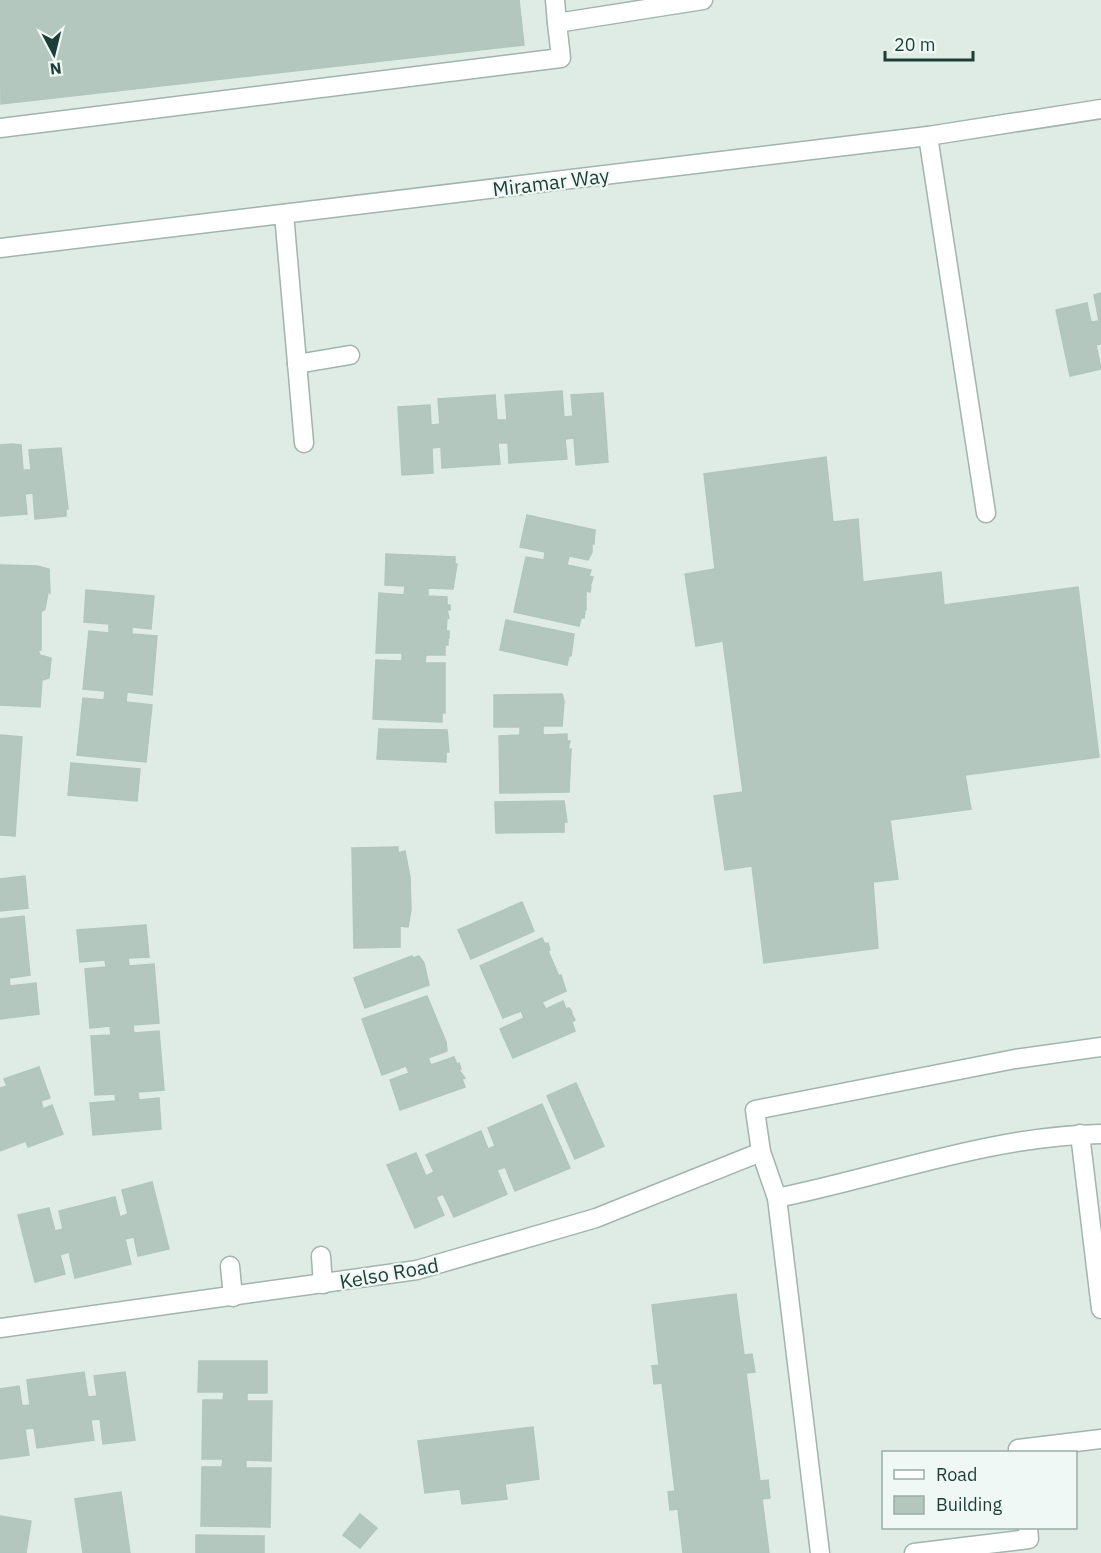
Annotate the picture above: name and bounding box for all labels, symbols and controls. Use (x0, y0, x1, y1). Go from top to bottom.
north arrow (24, 24, 84, 84)
scale bar (885, 24, 974, 62)
text: 20 m (894, 33, 936, 56)
text: N (49, 58, 63, 80)
street label: Miramar Way (491, 161, 611, 203)
street label: Kelso Road (337, 1251, 441, 1295)
legend (882, 1451, 1077, 1529)
text: Road (936, 1463, 977, 1486)
text: Building (936, 1493, 1003, 1516)

